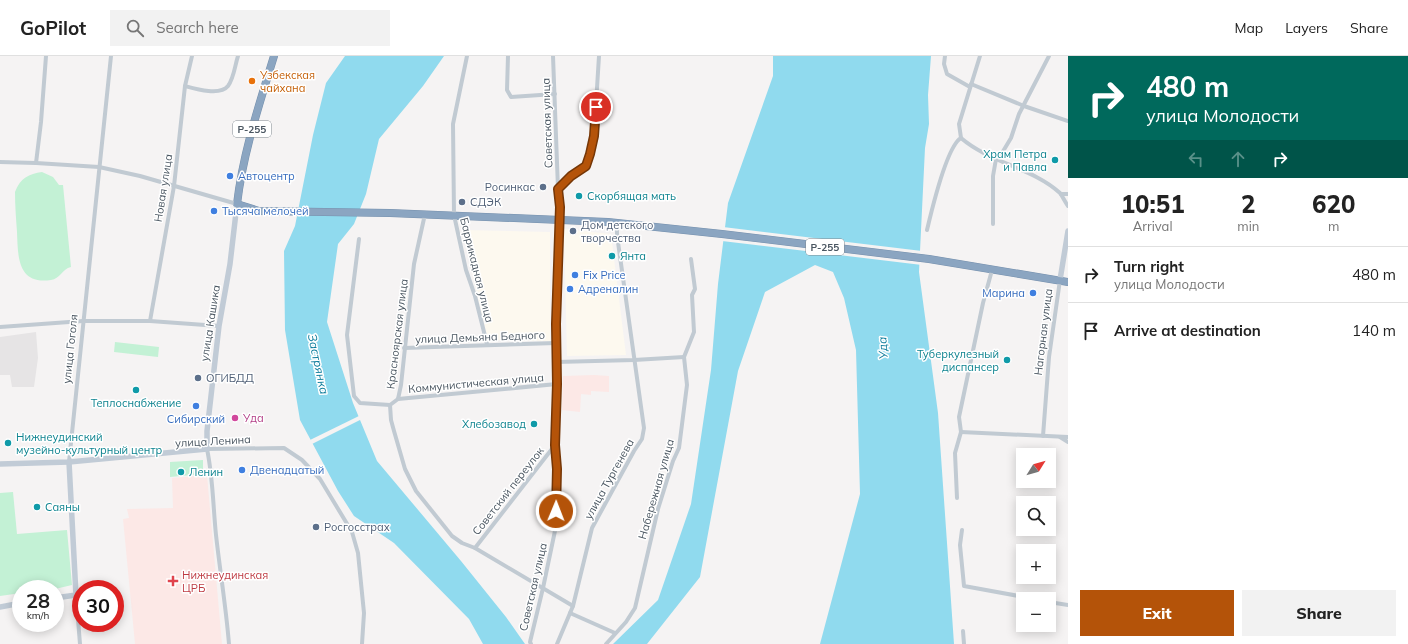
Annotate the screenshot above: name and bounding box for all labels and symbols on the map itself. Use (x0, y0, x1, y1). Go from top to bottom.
place label: Узбекская чайхана (259, 68, 315, 95)
marker: Узбекская чайхана (247, 76, 257, 86)
street label: Советская улица (538, 78, 556, 168)
pin (579, 90, 613, 124)
road number: Р-255 (233, 121, 271, 137)
place label: Храм Петра и Павла (983, 147, 1047, 174)
street label: Новая улица (151, 153, 175, 223)
marker: Храм Петра и Павла (1050, 155, 1060, 165)
place label: Автоцентр (238, 169, 295, 183)
marker: Автоцентр (225, 171, 235, 181)
place label: Росинкас (485, 180, 535, 194)
marker: Росинкас (538, 182, 548, 192)
place label: Скорбящая мать (587, 189, 676, 203)
marker: Скорбящая мать (574, 191, 584, 201)
place label: СДЭК (470, 195, 502, 209)
marker: СДЭК (457, 197, 467, 207)
place label: Тысяча мелочей (222, 204, 309, 218)
marker: Тысяча мелочей (209, 206, 219, 216)
street label: Баррикадная улица (457, 216, 497, 324)
place label: Дом детского творчества (581, 218, 653, 245)
marker: Дом детского творчества (568, 226, 578, 236)
road number: Р-255 (806, 239, 844, 255)
place label: Янта (620, 249, 646, 263)
marker: Янта (607, 251, 617, 261)
place label: Fix Price (583, 268, 626, 282)
marker: Fix Price (570, 270, 580, 280)
street label: Красноярская улица (383, 278, 411, 390)
place label: Адреналин (578, 282, 638, 296)
street label: улица Кашика (197, 284, 223, 362)
marker: Адреналин (565, 284, 575, 294)
place label: Марина (982, 286, 1025, 300)
marker: Марина (1028, 288, 1038, 298)
street label: Нагорная улица (1031, 288, 1055, 376)
street label: улица Гоголя (59, 314, 81, 384)
street label: улица Демьяна Бедного (415, 328, 545, 346)
water label: Застрянка (305, 332, 332, 396)
water label: Уда (874, 336, 891, 360)
place label: Туберкулезный диспансер (917, 347, 999, 374)
marker: Туберкулезный диспансер (1002, 355, 1012, 365)
street label: Коммунистическая улица (408, 370, 544, 396)
place label: ОГИБДД (206, 371, 254, 385)
marker: ОГИБДД (193, 373, 203, 383)
marker: Теплоснабжение (131, 385, 141, 395)
place label: Теплоснабжение (91, 396, 181, 410)
marker: Сибирский (191, 401, 201, 411)
place label: Уда (242, 411, 264, 425)
place label: Сибирский (167, 412, 225, 426)
marker: Уда (230, 413, 240, 423)
place label: Хлебозавод (462, 417, 526, 431)
marker: Хлебозавод (529, 419, 539, 429)
place label: Нижнеудинский музейно-культурный центр (16, 430, 162, 457)
street label: улица Ленина (175, 432, 251, 450)
street label: улица Тургенева (581, 436, 637, 522)
street label: Набережная улица (635, 437, 677, 541)
marker: Нижнеудинский музейно-культурный центр (3, 438, 13, 448)
street label: Советский переулок (469, 444, 547, 538)
north arrow (1016, 448, 1056, 488)
place label: Двенадцатый (250, 463, 324, 477)
place label: Ленин (189, 465, 223, 479)
marker: Двенадцатый (237, 465, 247, 475)
marker: Ленин (176, 467, 186, 477)
position arrow (535, 490, 577, 532)
place label: Саяны (45, 500, 80, 514)
marker: Саяны (32, 502, 42, 512)
place label: Росгосстрах (324, 520, 390, 534)
marker: Росгосстрах (311, 522, 321, 532)
street label: Советская улица (516, 541, 550, 633)
place label: Нижнеудинская ЦРБ (182, 568, 268, 595)
marker: Нижнеудинская ЦРБ (167, 575, 179, 587)
speed limit sign: 30 (72, 580, 124, 632)

